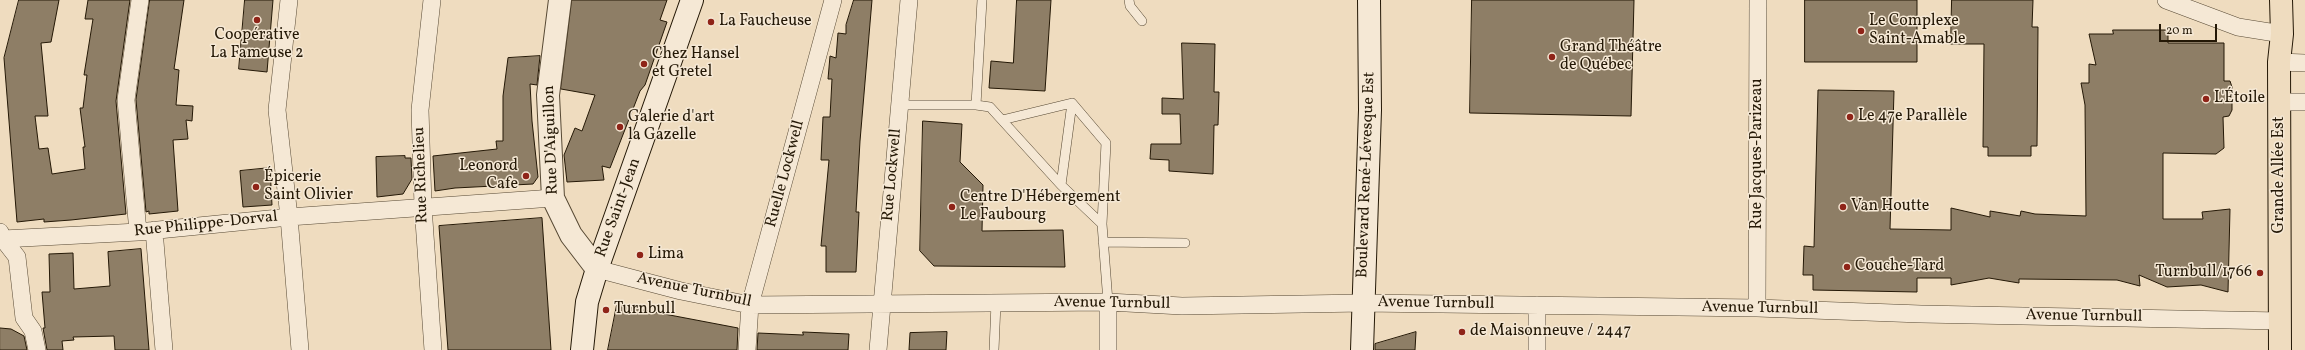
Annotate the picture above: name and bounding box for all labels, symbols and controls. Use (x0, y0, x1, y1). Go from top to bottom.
place label: La Faucheuse (719, 12, 812, 32)
place label: Le Complexe Saint-Amable (1869, 12, 1966, 50)
marker: Coopérative La Fameuse 2 (252, 15, 262, 25)
scale bar (2161, 16, 2219, 42)
marker: La Faucheuse (706, 17, 716, 27)
text: 20 m (2166, 23, 2193, 39)
place label: Coopérative La Fameuse 2 (210, 26, 304, 64)
marker: Le Complexe Saint-Amable (1856, 26, 1866, 36)
place label: Grand Théâtre de Québec (1560, 38, 1662, 76)
place label: Chez Hansel et Gretel (652, 45, 740, 83)
marker: Grand Théâtre de Québec (1547, 52, 1557, 62)
marker: Chez Hansel et Gretel (639, 59, 649, 69)
street label: Boulevard René-Lévesque Est (1354, 72, 1380, 278)
street label: Rue Jacques-Parizeau (1748, 79, 1768, 229)
street label: Rue D'Aiguillon (540, 85, 564, 195)
place label: L'Étoile (2214, 89, 2265, 109)
marker: L'Étoile (2201, 94, 2211, 104)
place label: Le 47e Parallèle (1858, 107, 1967, 127)
place label: Galerie d'art la Gazelle (628, 108, 715, 146)
marker: Le 47e Parallèle (1845, 112, 1855, 122)
street label: Grande Allée Est (2270, 116, 2290, 234)
street label: Ruelle Lockwell (762, 118, 810, 230)
marker: Galerie d'art la Gazelle (615, 122, 625, 132)
street label: Rue Richelieu (411, 126, 433, 224)
street label: Rue Lockwell (879, 128, 907, 222)
street label: Rue Saint-Jean (592, 156, 646, 260)
place label: Leonord Cafe (459, 157, 518, 195)
place label: Épicerie Saint Olivier (264, 168, 353, 206)
marker: Leonord Cafe (521, 171, 531, 181)
marker: Épicerie Saint Olivier (251, 182, 261, 192)
place label: Centre D'Hébergement Le Faubourg (960, 188, 1121, 226)
place label: Van Houtte (1851, 197, 1929, 217)
marker: Centre D'Hébergement Le Faubourg (947, 202, 957, 212)
marker: Van Houtte (1838, 202, 1848, 212)
street label: Rue Philippe-Dorval (133, 208, 279, 242)
place label: Lima (648, 245, 684, 265)
marker: Lima (635, 250, 645, 260)
place label: Couche-Tard (1855, 257, 1944, 277)
marker: Couche-Tard (1842, 262, 1852, 272)
place label: Turnbull/1766 (2155, 263, 2252, 283)
marker: Turnbull/1766 (2255, 268, 2265, 278)
street label: Avenue Turnbull (635, 269, 753, 313)
street label: Avenue Turnbull (1053, 293, 1171, 315)
street label: Avenue Turnbull (1377, 293, 1495, 315)
street label: Avenue Turnbull (1701, 298, 1819, 320)
place label: Turnbull (614, 300, 675, 320)
marker: Turnbull (601, 305, 611, 315)
street label: Avenue Turnbull (2025, 306, 2143, 328)
place label: de Maisonneuve / 2447 (1470, 322, 1631, 342)
marker: de Maisonneuve / 2447 (1457, 327, 1467, 337)

